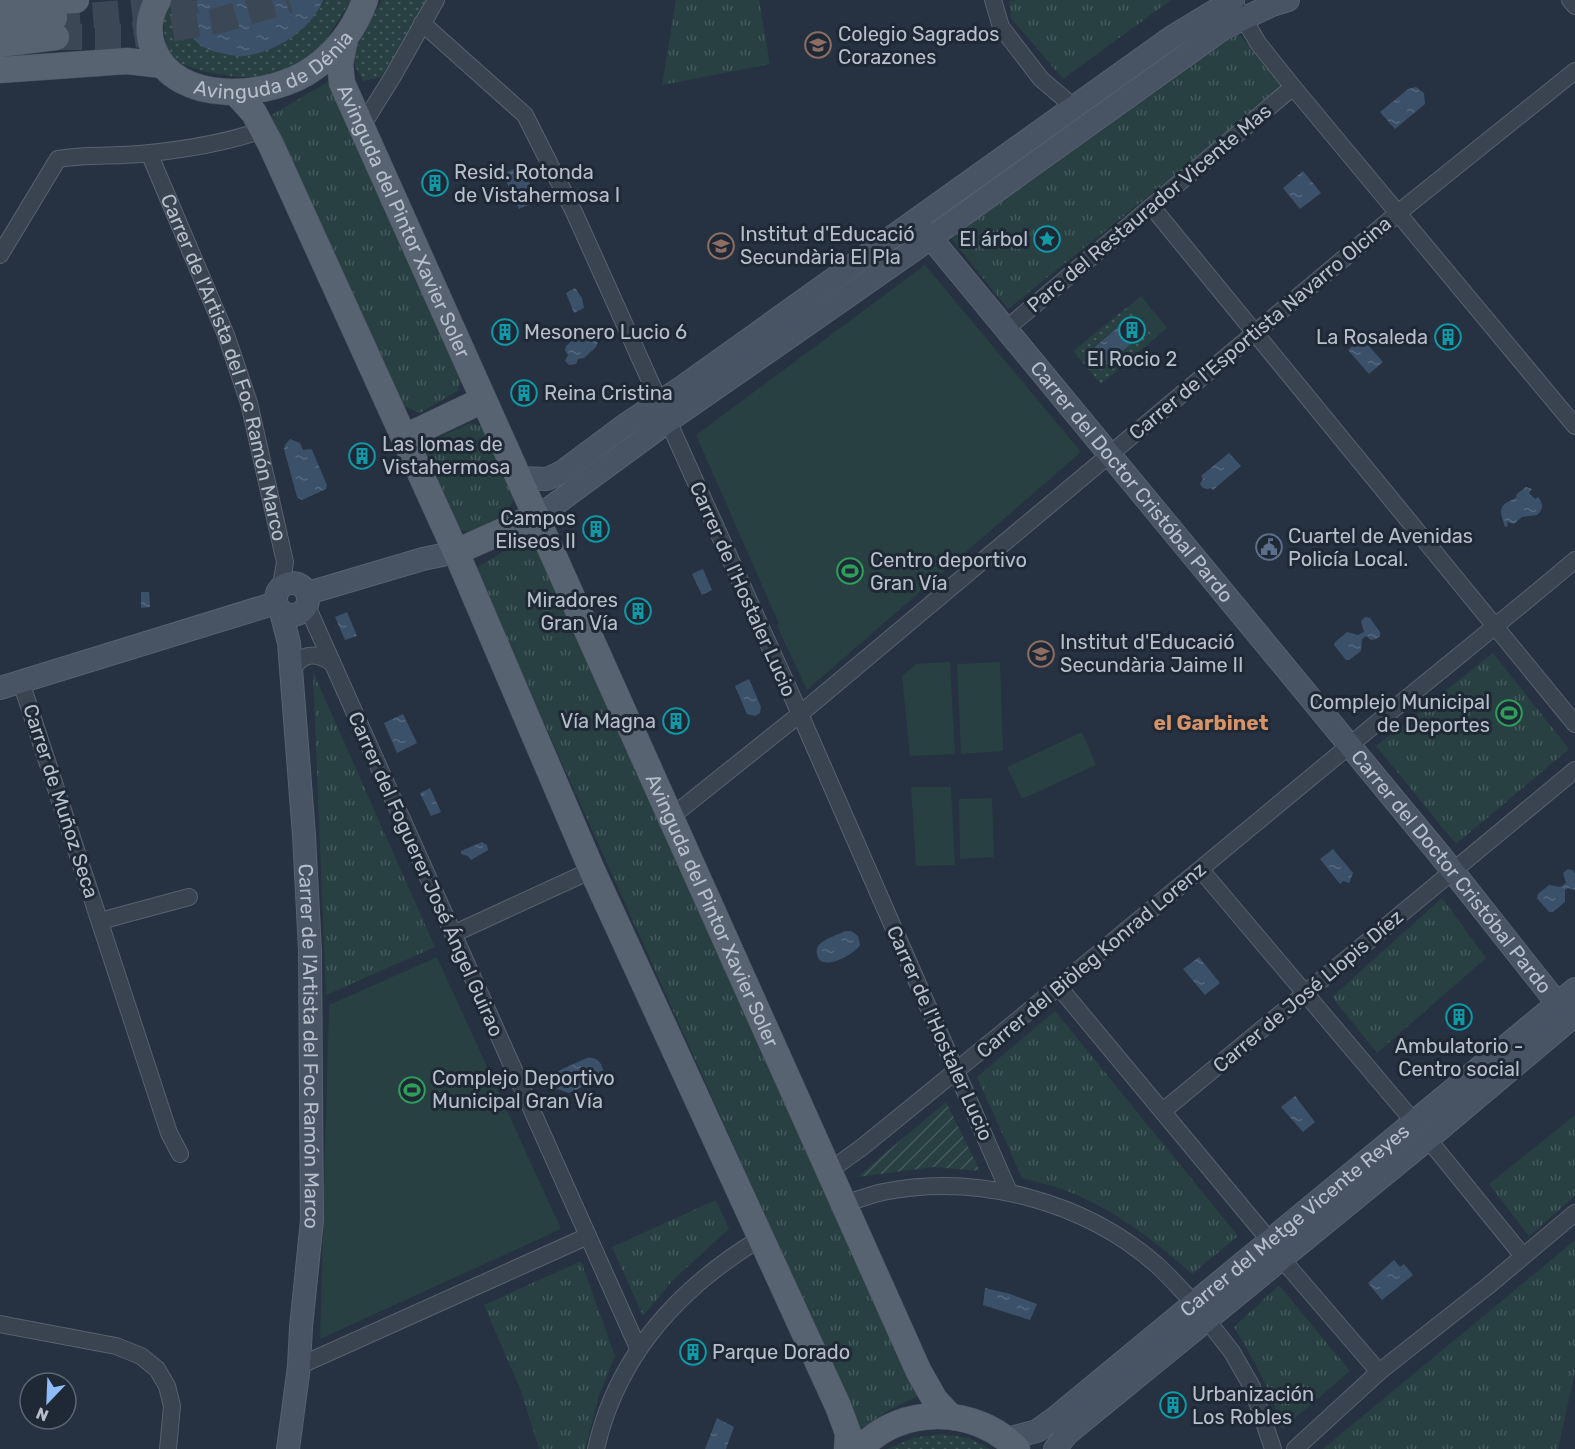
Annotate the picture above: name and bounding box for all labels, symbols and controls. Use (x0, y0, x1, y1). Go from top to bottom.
place label: Colegio Sagrados Corazones (838, 22, 1000, 69)
street label: Avinguda de Dénia (191, 26, 358, 104)
school or university icon: Colegio Sagrados Corazones (803, 30, 833, 60)
street label: Avinguda del Pintor Xavier Soler (332, 81, 476, 362)
street label: Parc del Restaurador Vicente Mas (1022, 99, 1276, 317)
place label: Resid. Rotonda de Vistahermosa I (454, 160, 620, 207)
building icon: Resid. Rotonda de Vistahermosa I (420, 168, 450, 198)
street label: Carrer de l'Artista del Foc Ramón Marco (156, 190, 292, 543)
street label: Carrer de l'Esportista Navarro Olcina (1124, 211, 1396, 445)
place label: Institut d'Educació Secundària El Pla (740, 222, 915, 269)
place icon: El árbol (1032, 224, 1062, 254)
place label: El árbol (959, 227, 1028, 251)
school or university icon: Institut d'Educació Secundària El Pla (706, 231, 736, 261)
building icon: El Rocio 2 (1117, 315, 1147, 345)
building icon: Mesonero Lucio 6 (490, 317, 520, 347)
place label: Mesonero Lucio 6 (524, 320, 687, 344)
building icon: La Rosaleda (1433, 322, 1463, 352)
place label: La Rosaleda (1316, 325, 1428, 349)
place label: El Rocio 2 (1087, 347, 1177, 371)
street label: Carrer del Doctor Cristóbal Pardo (1025, 356, 1239, 607)
building icon: Reina Cristina (509, 378, 539, 408)
place label: Reina Cristina (544, 381, 673, 405)
place label: Las lomas de Vistahermosa (382, 432, 510, 479)
building icon: Las lomas de Vistahermosa (347, 441, 377, 471)
street label: Carrer de l'Hostaler Lucio (685, 478, 801, 700)
place label: Campos Eliseos II (495, 506, 576, 553)
building icon: Campos Eliseos II (581, 514, 611, 544)
place label: Cuartel de Avenidas Policía Local. (1288, 524, 1473, 571)
public building icon: Cuartel de Avenidas Policía Local. (1254, 532, 1284, 562)
place label: Centro deportivo Gran Vía (870, 548, 1027, 595)
sports icon: Centro deportivo Gran Vía (835, 556, 865, 586)
place label: Miradores Gran Vía (527, 588, 618, 635)
building icon: Miradores Gran Vía (623, 596, 653, 626)
place label: Institut d'Educació Secundària Jaime II (1060, 630, 1243, 677)
school or university icon: Institut d'Educació Secundària Jaime II (1026, 639, 1056, 669)
place label: Complejo Municipal de Deportes (1309, 690, 1490, 737)
sports icon: Complejo Municipal de Deportes (1494, 698, 1524, 728)
street label: Carrer de Muñoz Seca (18, 701, 104, 901)
building icon: Vía Magna (661, 706, 691, 736)
street label: Carrer del Foguerer José Ángel Guirao (343, 708, 509, 1040)
place label: Vía Magna (560, 709, 656, 733)
district label: el Garbinet (1153, 710, 1269, 735)
street label: Carrer del Doctor Cristóbal Pardo (1346, 745, 1557, 998)
street label: Avinguda del Pintor Xavier Soler (641, 770, 784, 1051)
street label: Carrer del Biòleg Konrad Lorenz (972, 857, 1210, 1063)
street label: Carrer de l'Artista del Foc Ramón Marco (293, 863, 324, 1230)
street label: Carrer de José Llopis Díez (1208, 905, 1408, 1077)
street label: Carrer de l'Hostaler Lucio (882, 922, 998, 1144)
building icon: Ambulatorio - Centro social (1444, 1002, 1474, 1032)
place label: Ambulatorio - Centro social (1395, 1034, 1523, 1081)
place label: Complejo Deportivo Municipal Gran Vía (432, 1066, 615, 1113)
sports icon: Complejo Deportivo Municipal Gran Vía (397, 1075, 427, 1105)
street label: Carrer del Metge Vicente Reyes (1175, 1119, 1414, 1322)
building icon: Parque Dorado (678, 1337, 708, 1367)
place label: Parque Dorado (712, 1340, 850, 1364)
north arrow (18, 1371, 78, 1431)
place label: Urbanización Los Robles (1192, 1382, 1314, 1429)
building icon: Urbanización Los Robles (1158, 1390, 1188, 1420)
text: N (33, 1403, 51, 1425)

